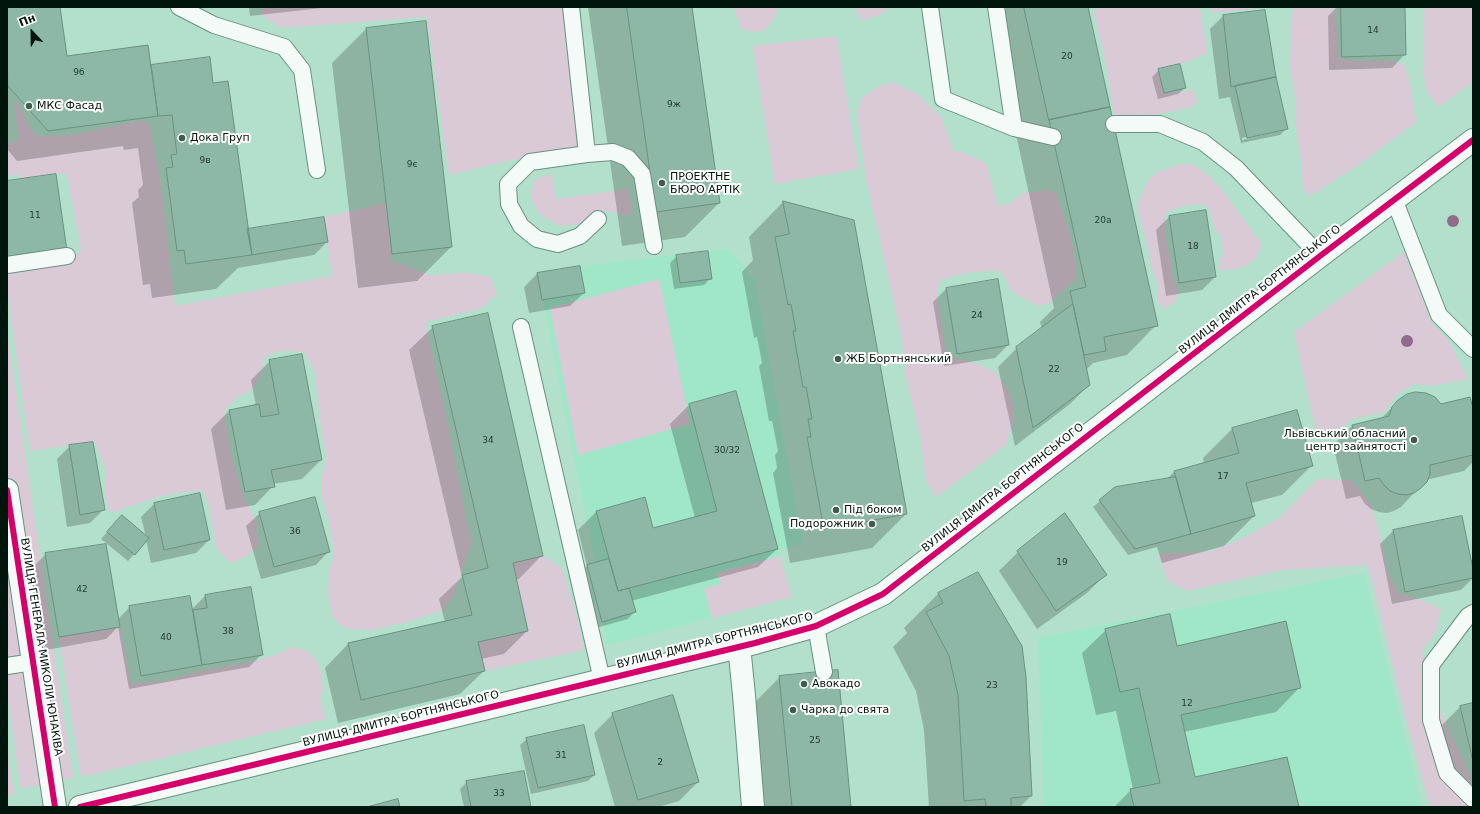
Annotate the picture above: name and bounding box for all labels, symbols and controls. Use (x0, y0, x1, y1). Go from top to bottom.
text: Пн (17, 11, 38, 30)
north arrow (12, 12, 52, 52)
house number: 14 (1367, 26, 1379, 36)
house number: 20 (1061, 52, 1073, 62)
house number: 9б (73, 68, 85, 78)
place label: МКС Фасад (37, 99, 102, 113)
house number: 9ж (667, 100, 681, 110)
marker: МКС Фасад (24, 101, 34, 111)
place label: Дока Груп (190, 131, 250, 145)
marker: Дока Груп (177, 133, 187, 143)
house number: 9в (199, 156, 211, 166)
house number: 9є (407, 160, 417, 170)
place label: ПРОЕКТНЕ БЮРО АРТІК (670, 170, 740, 196)
marker: ПРОЕКТНЕ БЮРО АРТІК (657, 178, 667, 188)
house number: 11 (29, 211, 41, 221)
house number: 20а (1095, 216, 1111, 226)
street label: ВУЛИЦЯ ДМИТРА БОРТНЯНСЬКОГО (1176, 223, 1344, 357)
house number: 18 (1187, 242, 1199, 252)
house number: 24 (971, 311, 983, 321)
place label: ЖБ Бортнянський (846, 352, 951, 366)
marker: ЖБ Бортнянський (833, 354, 843, 364)
house number: 22 (1048, 365, 1060, 375)
street label: ВУЛИЦЯ ДМИТРА БОРТНЯНСЬКОГО (919, 421, 1087, 555)
place label: Львівський обласний центр зайнятості (1283, 427, 1406, 453)
marker: Львівський обласний центр зайнятості (1409, 435, 1419, 445)
house number: 34 (482, 436, 494, 446)
house number: 30/32 (714, 446, 740, 456)
house number: 17 (1217, 472, 1229, 482)
place label: Під боком (844, 503, 902, 517)
marker: Під боком (831, 505, 841, 515)
place label: Подорожник (790, 517, 864, 531)
marker: Подорожник (867, 519, 877, 529)
house number: 36 (289, 527, 301, 537)
street label: ВУЛИЦЯ ГЕНЕРАЛА МИКОЛИ ЮНАКІВА (17, 537, 65, 757)
house number: 19 (1056, 558, 1068, 568)
house number: 42 (76, 585, 88, 595)
street label: ВУЛИЦЯ ДМИТРА БОРТНЯНСЬКОГО (615, 610, 815, 672)
house number: 38 (222, 627, 234, 637)
house number: 40 (160, 633, 172, 643)
place label: Авокадо (812, 677, 860, 691)
marker: Авокадо (799, 679, 809, 689)
house number: 23 (986, 681, 998, 691)
street label: ВУЛИЦЯ ДМИТРА БОРТНЯНСЬКОГО (301, 688, 501, 750)
house number: 12 (1181, 699, 1193, 709)
place label: Чарка до свята (801, 703, 889, 717)
marker: Чарка до свята (788, 705, 798, 715)
house number: 25 (809, 736, 821, 746)
house number: 31 (555, 751, 567, 761)
house number: 2 (657, 758, 663, 768)
house number: 33 (493, 789, 505, 799)

